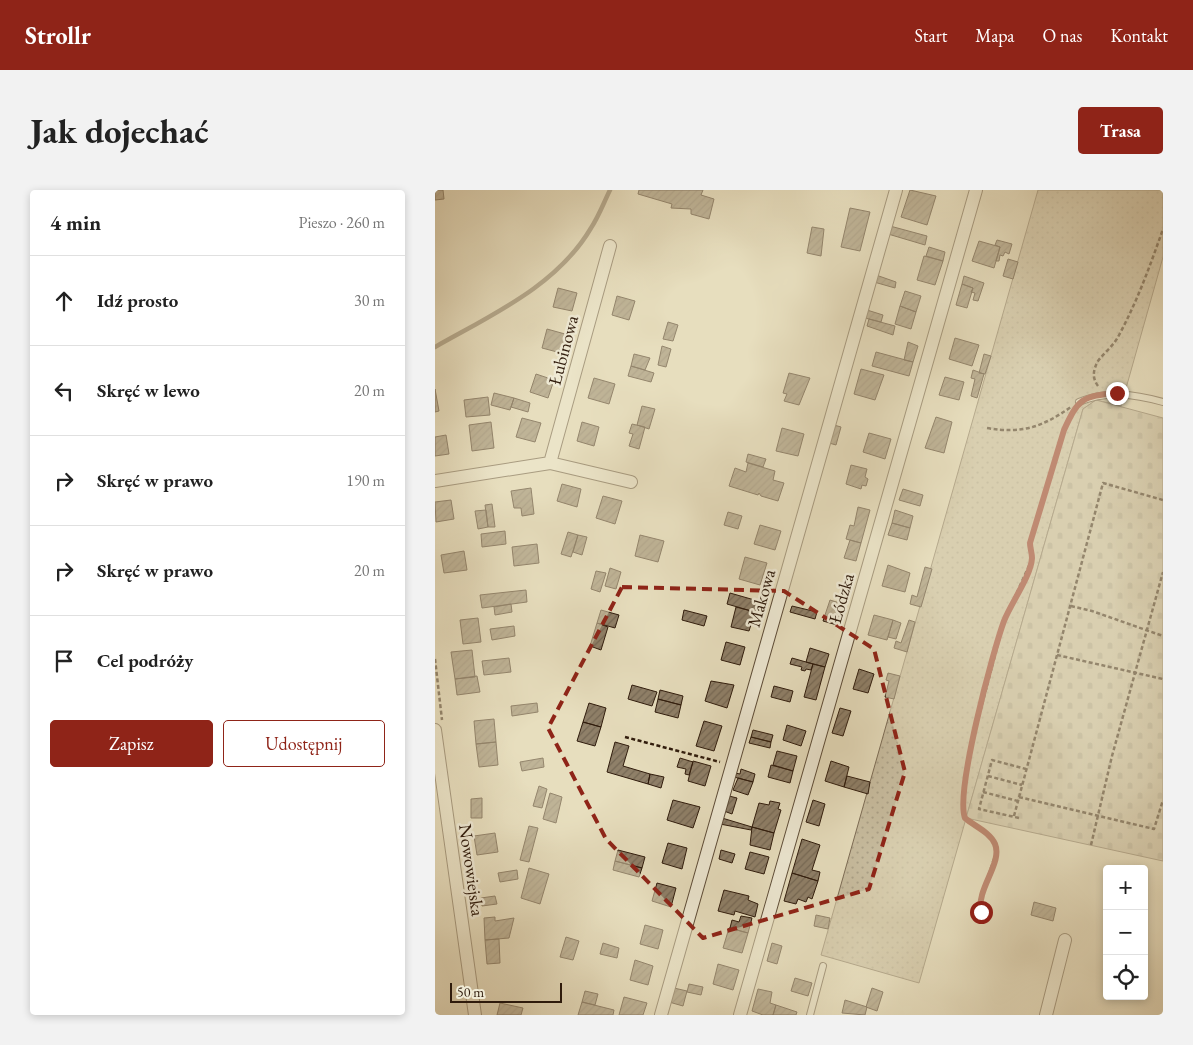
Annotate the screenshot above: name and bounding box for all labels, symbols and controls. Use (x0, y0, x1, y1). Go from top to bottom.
text: Strollr (25, 20, 91, 51)
text: Start (914, 24, 947, 47)
text: Mapa (975, 24, 1015, 47)
text: O nas (1043, 24, 1082, 47)
text: Kontakt (1110, 24, 1168, 47)
button: Trasa (1078, 107, 1163, 154)
text: Jak dojechać (30, 108, 209, 153)
text: 4 min (50, 209, 101, 236)
text: Pieszo · 260 m (299, 212, 385, 233)
icon: ahead (50, 287, 78, 315)
text: Idź prosto (97, 288, 178, 313)
text: 30 m (354, 290, 385, 311)
street label: Łubinowa (543, 312, 584, 387)
icon: left (50, 377, 78, 405)
text: Skręć w lewo (97, 378, 200, 403)
text: 20 m (354, 380, 385, 401)
route end (1106, 382, 1129, 405)
icon: right (50, 467, 78, 495)
text: Skręć w prawo (97, 468, 213, 493)
text: 190 m (346, 470, 385, 491)
icon: right (50, 557, 78, 585)
text: Skręć w prawo (97, 558, 213, 583)
text: 20 m (354, 560, 385, 581)
street label: Makowa (742, 566, 780, 630)
street label: Łódzka (823, 570, 859, 626)
icon: arrive (50, 647, 78, 675)
text: Cel podróży (97, 648, 193, 673)
button: Zapisz (50, 720, 213, 767)
button: Udostępnij (223, 720, 385, 767)
street label: Nowowiejska (454, 823, 490, 918)
map controls (1103, 865, 1148, 1000)
button: + (1103, 865, 1148, 910)
route start (970, 901, 993, 924)
button: − (1103, 910, 1148, 955)
button: locate (1103, 955, 1148, 1000)
scale bar (450, 980, 563, 1003)
text: 50 m (457, 983, 484, 1001)

